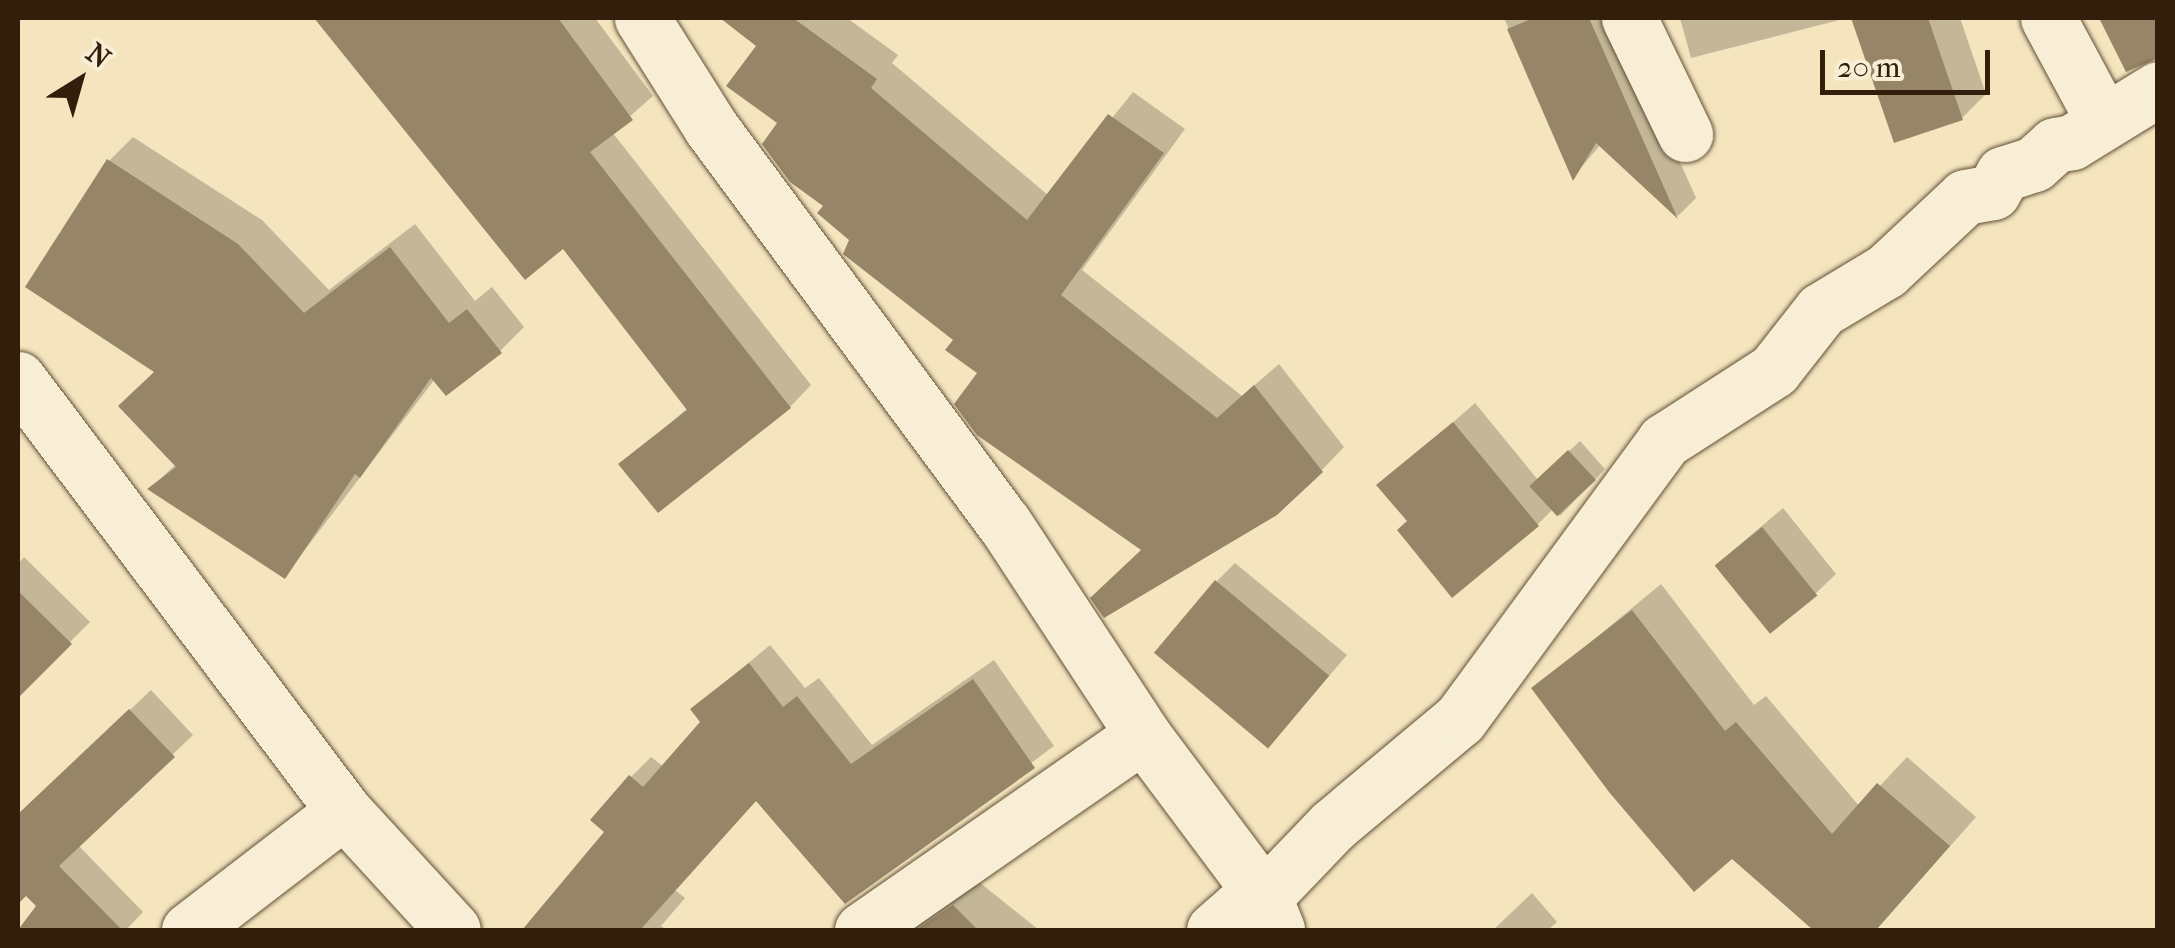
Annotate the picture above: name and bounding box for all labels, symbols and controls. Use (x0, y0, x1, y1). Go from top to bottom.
north arrow (30, 30, 130, 130)
scale bar (1825, 30, 1995, 92)
text: N (80, 36, 117, 75)
text: 20 m (1837, 50, 1900, 85)

